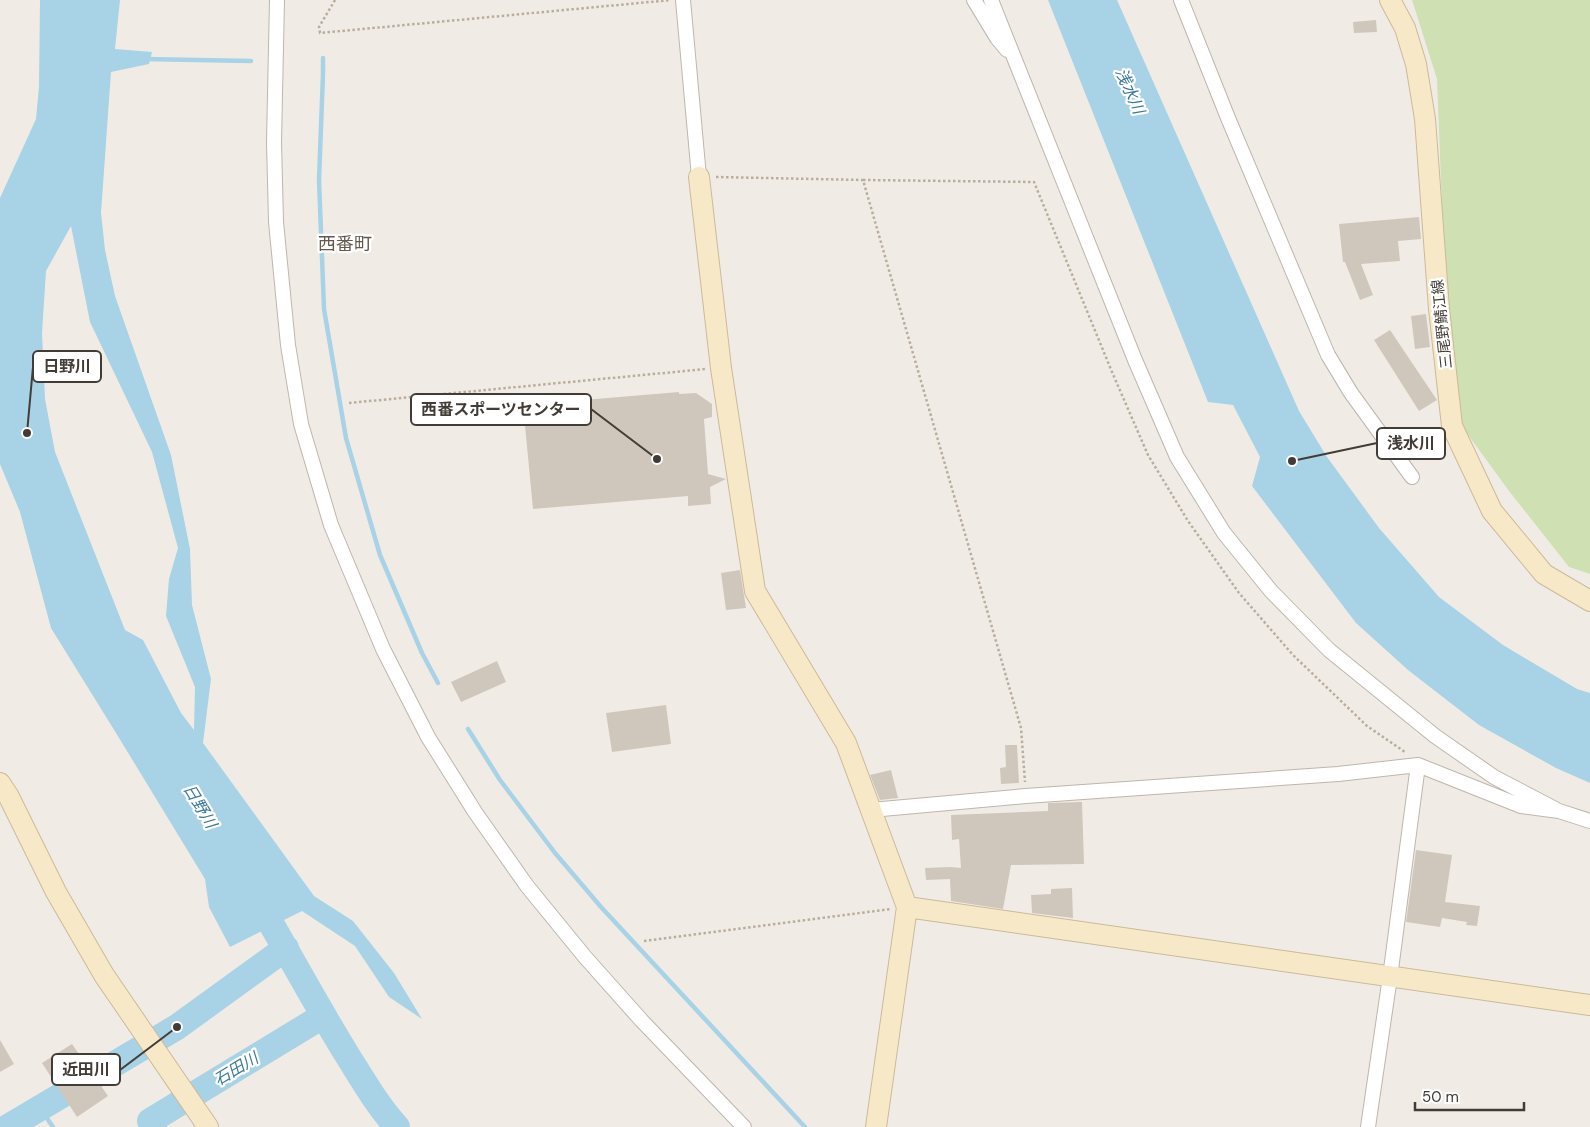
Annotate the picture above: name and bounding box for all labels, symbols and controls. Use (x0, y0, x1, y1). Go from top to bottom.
water label: 浅水川 (1111, 65, 1150, 119)
district label: 西番町 (318, 232, 372, 256)
street label: 三尾野鯖江線 (1427, 278, 1457, 370)
callout: 日野川 (33, 351, 101, 382)
text: 日野川 (43, 356, 91, 377)
callout: 西番スポーツセンター (411, 394, 591, 425)
text: 西番スポーツセンター (421, 399, 581, 420)
callout: 浅水川 (1377, 428, 1445, 459)
text: 浅水川 (1387, 433, 1435, 454)
water label: 日野川 (179, 780, 222, 834)
water label: 石田川 (210, 1047, 264, 1090)
callout: 近田川 (52, 1054, 120, 1085)
text: 近田川 (62, 1059, 110, 1080)
scale bar (1415, 1080, 1524, 1112)
text: 50 m (1422, 1087, 1459, 1107)

